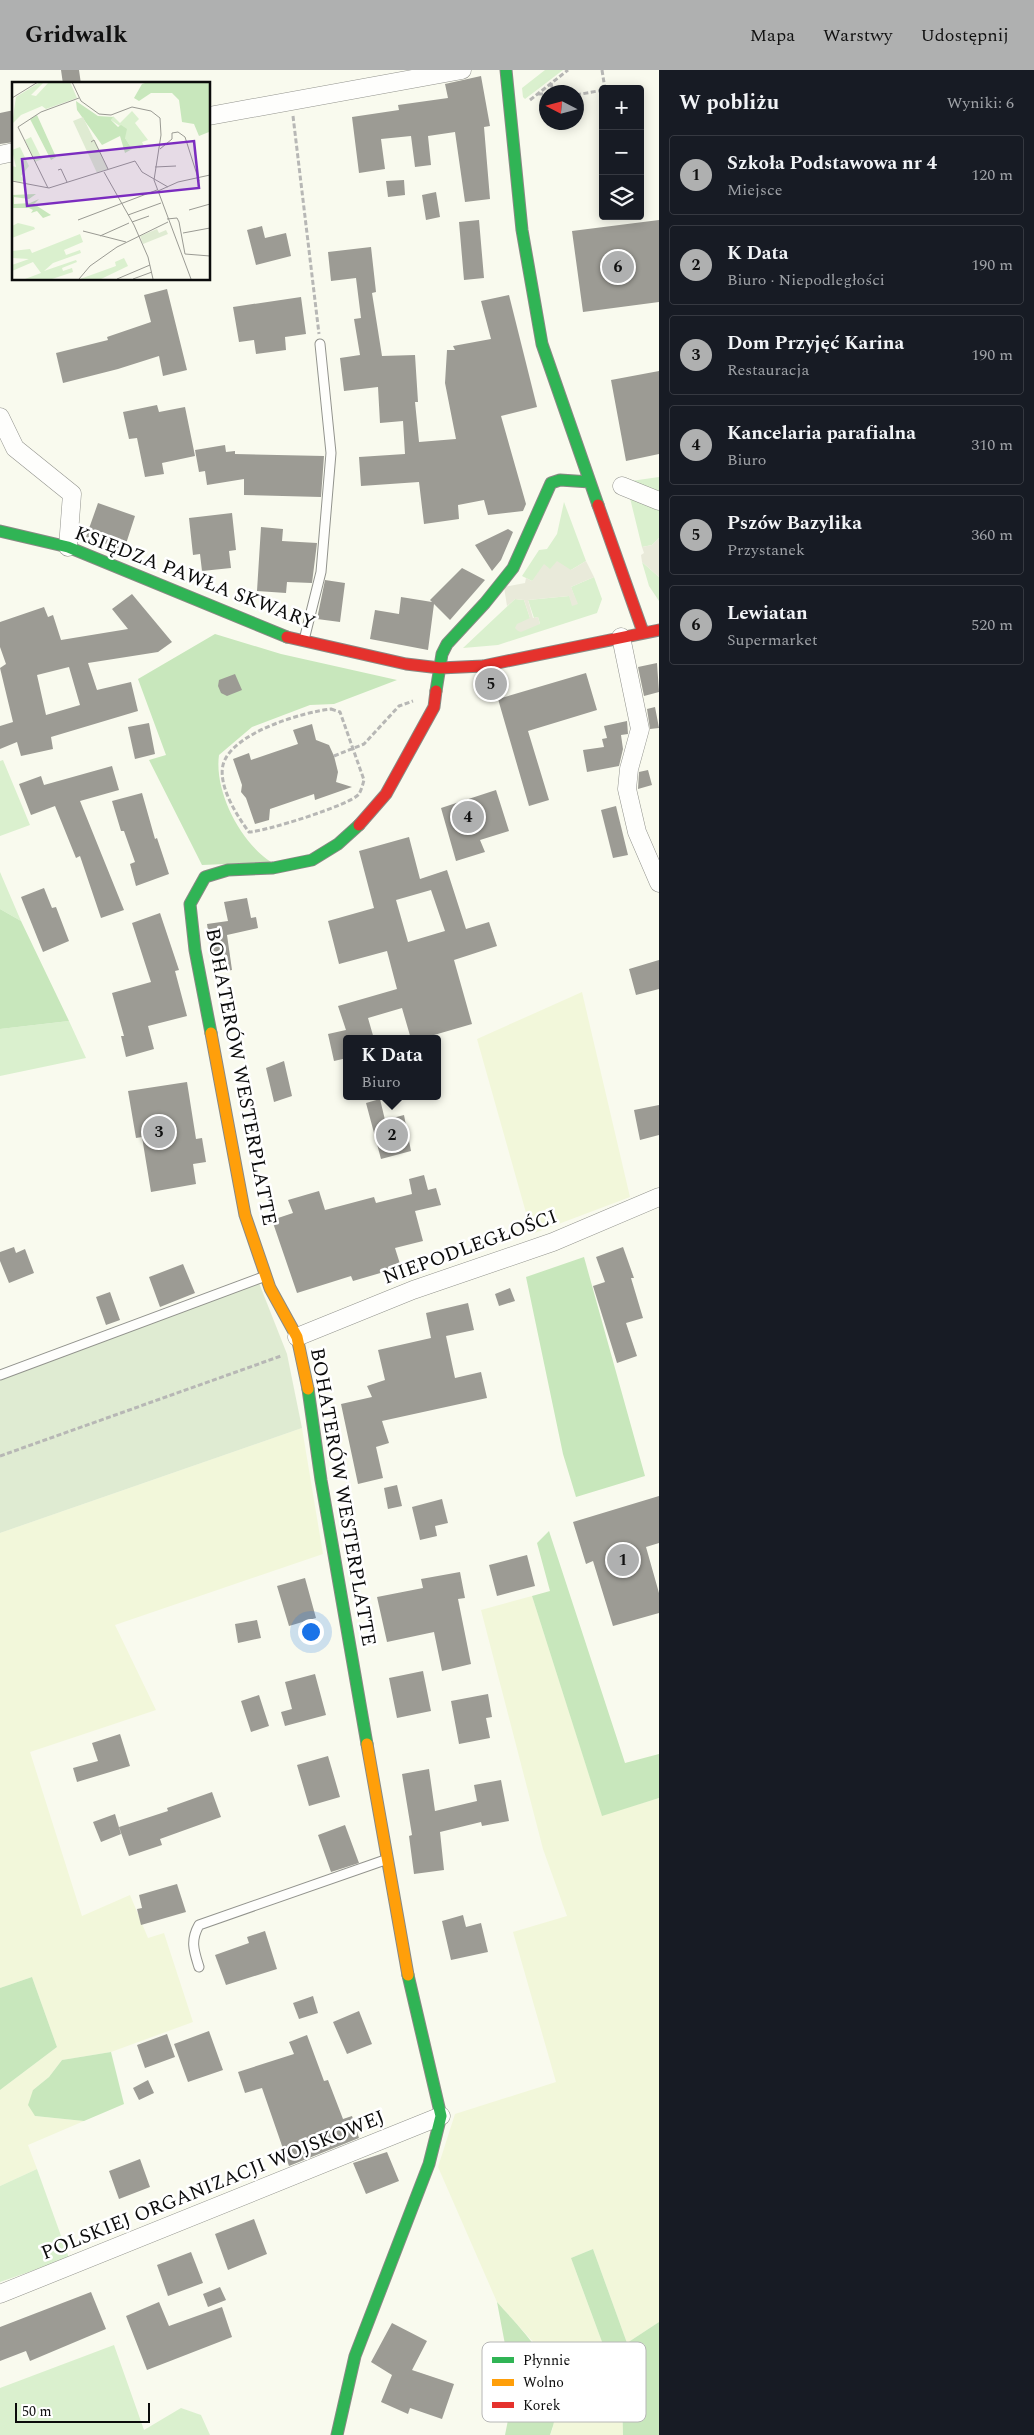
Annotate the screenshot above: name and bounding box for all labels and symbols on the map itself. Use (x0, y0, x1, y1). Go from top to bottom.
inset map (12, 82, 210, 280)
north arrow (539, 85, 584, 130)
pin: 6 (602, 248, 634, 286)
street label: KSIĘDZA PAWŁA SKWARY (70, 518, 320, 638)
pin: 5 (475, 665, 507, 703)
pin: 4 (452, 798, 484, 836)
street label: BOHATERÓW WESTERPLATTE (197, 926, 285, 1228)
pin: 3 (143, 1113, 175, 1151)
pin: 2 (376, 1116, 408, 1154)
street label: NIEPODLEGŁOŚCI (379, 1202, 561, 1292)
street label: BOHATERÓW WESTERPLATTE (302, 1345, 384, 1649)
pin: 1 (607, 1541, 639, 1579)
your location (298, 1619, 324, 1645)
street label: POLSKIEJ ORGANIZACJI WOJSKOWEJ (36, 2102, 390, 2268)
legend (482, 2342, 646, 2422)
text: Płynnie (523, 2350, 570, 2371)
text: Wolno (523, 2372, 564, 2393)
text: Korek (523, 2395, 561, 2416)
scale bar (15, 2400, 150, 2423)

